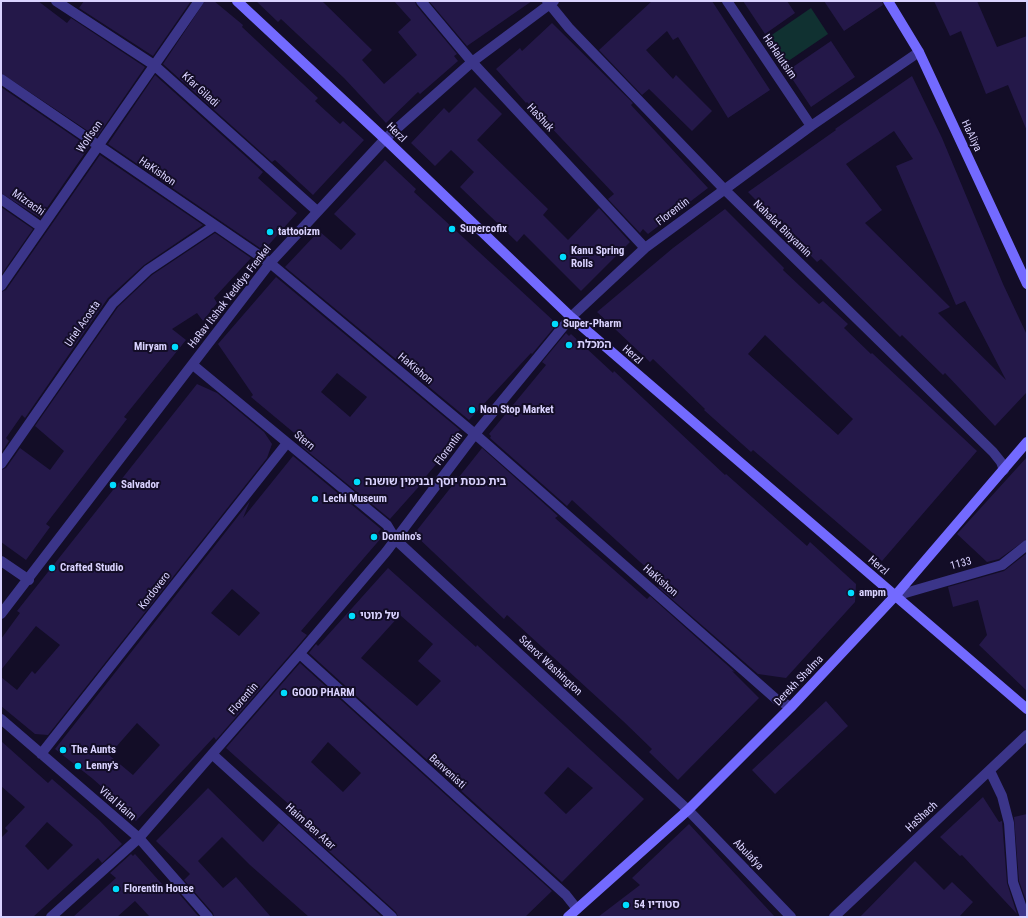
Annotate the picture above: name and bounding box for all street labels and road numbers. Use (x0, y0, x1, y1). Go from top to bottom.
street label: HaHalutsim (759, 32, 799, 82)
street label: Kfar Giladi (179, 70, 221, 110)
street label: HaShuk (524, 101, 556, 135)
street label: HaAliya (958, 118, 984, 154)
street label: Wolfson (74, 119, 106, 155)
street label: Herzl (383, 120, 409, 146)
street label: HaKishon (136, 155, 178, 189)
street label: Mizrachi (9, 187, 47, 219)
street label: Florentin (654, 195, 692, 229)
street label: Nahalat Binyamin (750, 198, 814, 260)
street label: HaRav Itshak Yedidya Frenkel (186, 243, 274, 351)
street label: Uriel Acosta (62, 299, 104, 349)
street label: Herzl (619, 343, 645, 367)
street label: HaKishon (395, 351, 435, 387)
street label: Stern (291, 429, 317, 453)
street label: Florentin (432, 430, 466, 468)
street label: Herzl (865, 554, 891, 578)
street label: 1133 (949, 555, 973, 573)
street label: HaKishon (640, 562, 680, 600)
street label: Kordovero (136, 570, 174, 612)
street label: Sderot Washington (516, 633, 584, 699)
street label: Derekh Shalma (772, 653, 826, 709)
street label: Florentin (226, 680, 262, 718)
street label: Benvenisti (426, 752, 468, 792)
street label: Vital Haim (96, 784, 138, 824)
street label: HaShach (903, 799, 941, 835)
street label: Haim Ben Atar (282, 801, 338, 853)
street label: Abulafya (730, 837, 766, 873)

